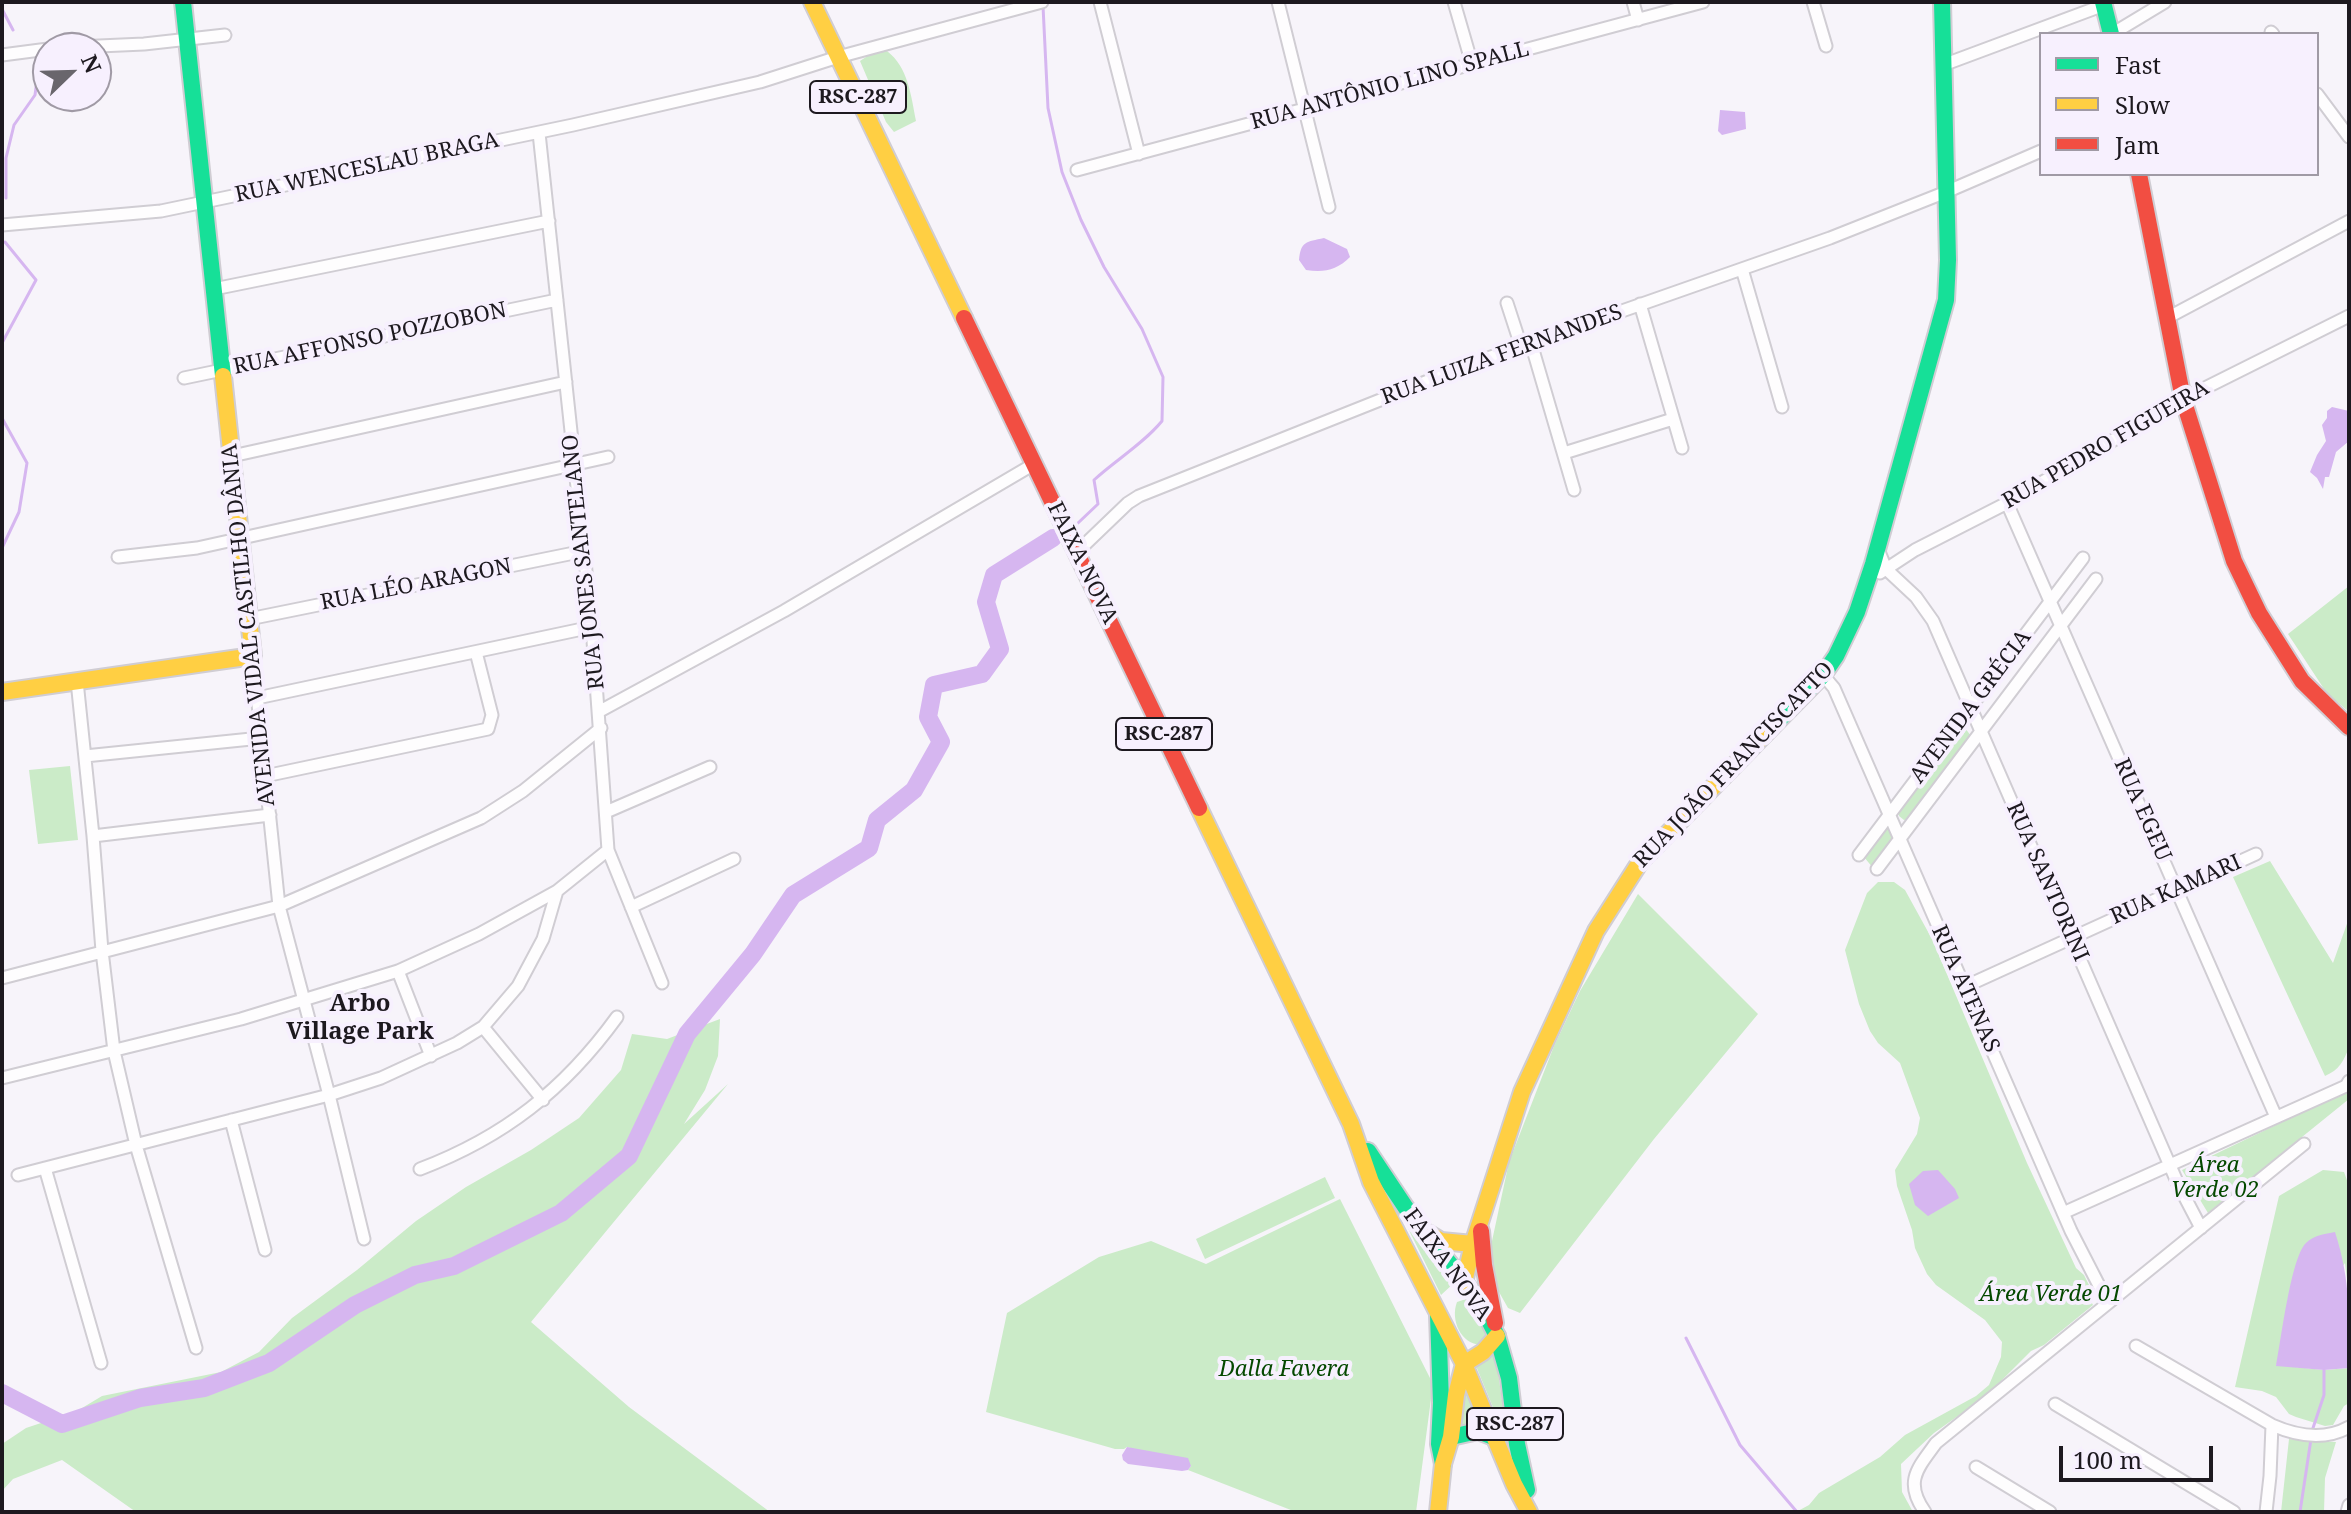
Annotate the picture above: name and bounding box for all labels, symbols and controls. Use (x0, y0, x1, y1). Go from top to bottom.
north arrow (32, 32, 112, 112)
legend (2039, 32, 2319, 176)
street label: RUA ANTÔNIO LINO SPALL (1248, 36, 1532, 136)
text: Fast (2115, 48, 2161, 81)
text: N (75, 50, 109, 77)
road number: RSC-287 (810, 81, 906, 113)
text: Slow (2115, 88, 2170, 121)
street label: RUA WENCESLAU BRAGA (233, 127, 501, 209)
text: Jam (2115, 128, 2160, 161)
street label: RUA AFFONSO POZZOBON (231, 297, 509, 381)
street label: RUA LUIZA FERNANDES (1378, 299, 1626, 411)
street label: RUA PEDRO FIGUEIRA (1998, 375, 2214, 515)
street label: RUA JONES SANTELANO (557, 433, 611, 691)
street label: AVENIDA VIDAL CASTILHO DÂNIA (217, 443, 281, 807)
street label: FAIXA NOVA (1041, 498, 1123, 628)
street label: RUA LÉO ARAGON (318, 554, 514, 616)
street label: AVENIDA GRÉCIA (1905, 625, 2037, 789)
street label: RUA JOÃO FRANCISCATTO (1629, 657, 1839, 873)
road number: RSC-287 (1116, 718, 1212, 750)
street label: RUA EGEU (2108, 755, 2176, 865)
street label: RUA SANTORINI (2000, 798, 2094, 966)
street label: RUA KAMARI (2107, 849, 2245, 931)
street label: RUA ATENAS (1925, 921, 2005, 1057)
district label: Arbo Village Park (286, 990, 434, 1046)
park label: Área Verde 02 (2171, 1153, 2259, 1204)
street label: FAIXA NOVA (1398, 1204, 1496, 1326)
park label: Área Verde 01 (1980, 1282, 2122, 1308)
park label: Dalla Favera (1219, 1357, 1349, 1383)
road number: RSC-287 (1467, 1408, 1563, 1440)
scale bar (2063, 1430, 2217, 1480)
text: 100 m (2073, 1443, 2142, 1476)

